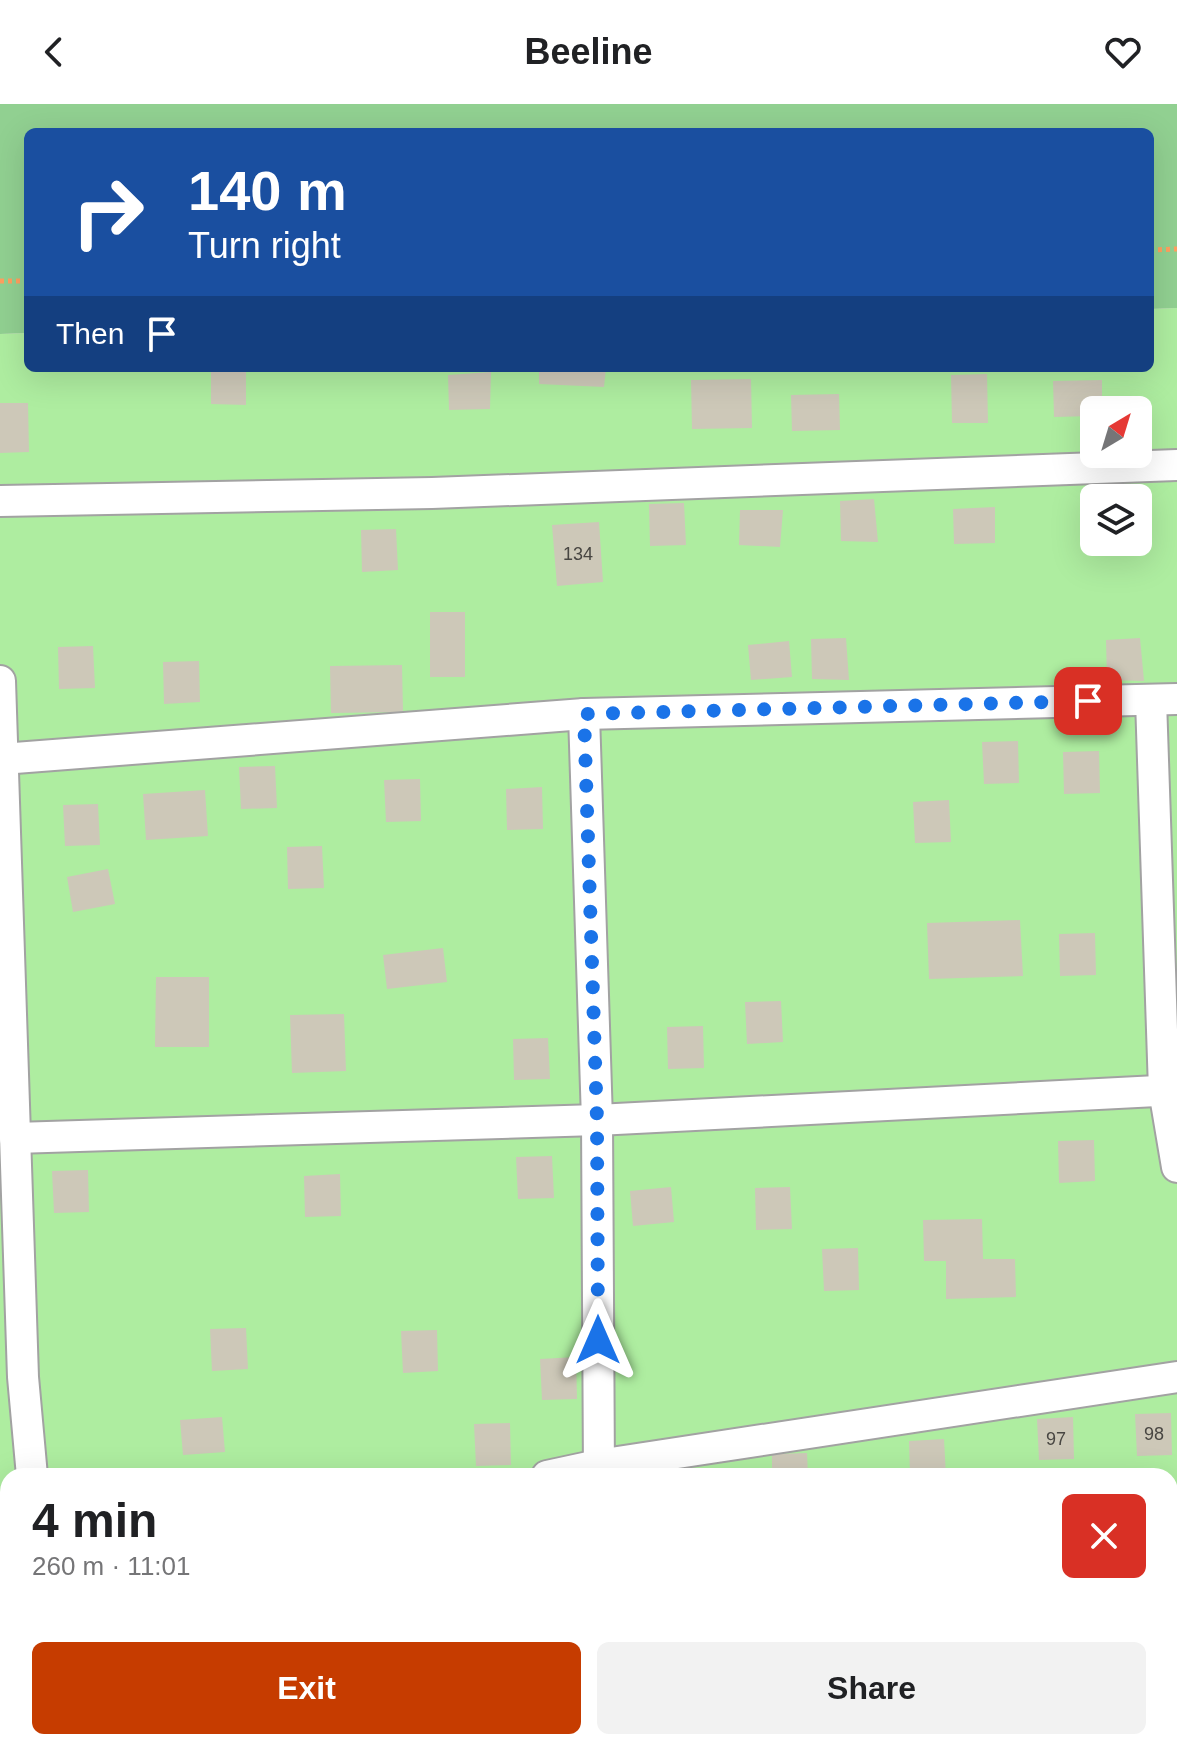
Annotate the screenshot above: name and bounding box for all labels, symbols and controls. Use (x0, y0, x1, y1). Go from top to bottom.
icon: back (32, 30, 76, 74)
icon: heart (1101, 30, 1145, 74)
text: Beeline (524, 31, 653, 72)
text: 140 m (188, 159, 347, 222)
icon: right (56, 160, 160, 264)
text: Turn right (188, 225, 341, 266)
icon: arrive (140, 312, 184, 356)
text: Then (56, 317, 124, 350)
north arrow (1080, 396, 1152, 468)
map controls (1080, 396, 1152, 556)
button: layers (1080, 484, 1152, 556)
house number: 134 (563, 544, 593, 564)
pin (1054, 667, 1122, 735)
icon: arrive (1066, 679, 1110, 723)
position arrow (556, 1298, 640, 1382)
house number: 98 (1144, 1424, 1164, 1444)
house number: 97 (1046, 1429, 1066, 1449)
text: 4 min (32, 1494, 157, 1547)
button: close (1062, 1494, 1146, 1578)
text: 260 m · 11:01 (32, 1551, 191, 1581)
button: Exit (32, 1642, 581, 1734)
button: Share (597, 1642, 1146, 1734)

